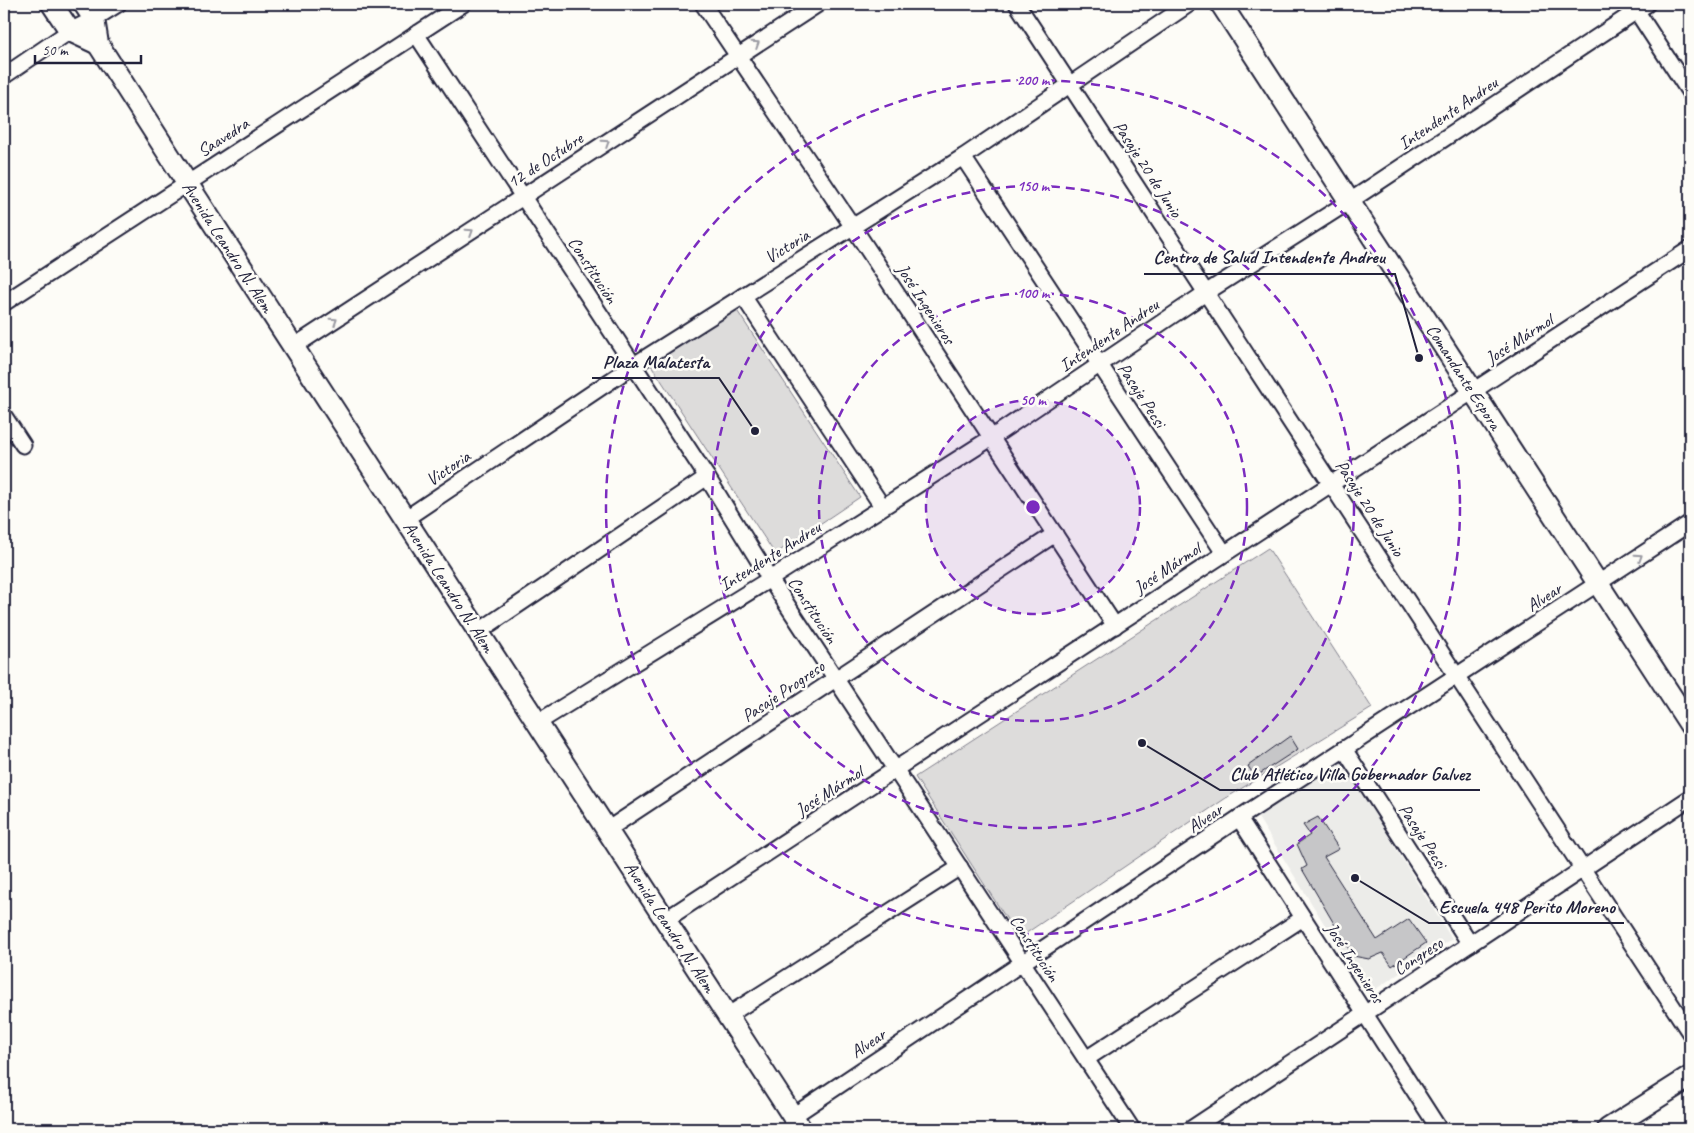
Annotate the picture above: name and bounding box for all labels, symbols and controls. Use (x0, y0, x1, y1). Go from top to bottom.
scale bar (35, 32, 141, 64)
text: 50 m (42, 41, 69, 60)
one-way arrow (751, 41, 760, 50)
text: 200 m (1017, 71, 1051, 90)
street label: Intendente Andreu (1394, 71, 1503, 154)
street label: Saavedra (193, 112, 254, 162)
street label: Pasaje 20 de Junio (1109, 117, 1188, 223)
street label: 12 de Octubre (503, 127, 588, 193)
one-way arrow (600, 140, 609, 149)
street label: Avenida Leandro N. Alem (177, 177, 279, 317)
text: 150 m (1017, 177, 1051, 196)
street label: Victoria (761, 223, 814, 268)
one-way arrow (464, 229, 474, 238)
street label: Constitución (563, 232, 623, 308)
callout: Centro de Salud Intendente Andreu (1144, 240, 1395, 274)
text: Centro de Salud Intendente Andreu (1153, 245, 1387, 269)
street label: José Ingenieros (891, 259, 961, 350)
text: 100 m (1017, 284, 1051, 303)
street label: Intendente Andreu (1055, 293, 1164, 376)
street label: José Mármol (1480, 308, 1559, 369)
one-way arrow (328, 318, 338, 327)
street label: Comandante Espora (1422, 320, 1507, 435)
callout: Plaza Malatesta (592, 344, 719, 378)
text: Plaza Malatesta (603, 350, 711, 374)
street label: Pasaje Pecsi (1113, 358, 1172, 434)
text: 50 m (1020, 391, 1047, 410)
street label: Victoria (422, 445, 475, 491)
street label: Pasaje 20 de Junio (1331, 456, 1410, 562)
centre of rings (1024, 498, 1042, 516)
street label: Intendente Andreu (715, 515, 826, 596)
street label: Avenida Leandro N. Alem (398, 517, 500, 657)
street label: José Mármol (1129, 536, 1207, 599)
one-way arrow (1634, 554, 1643, 563)
street label: Constitución (783, 572, 843, 648)
street label: Alvear (1522, 577, 1567, 616)
street label: Pasaje Progreso (737, 654, 830, 727)
callout: Club Atlético Villa Gobernador Galvez (1220, 756, 1480, 790)
street label: José Mármol (790, 760, 869, 821)
text: Club Atlético Villa Gobernador Galvez (1230, 762, 1472, 786)
street label: Alvear (1183, 798, 1228, 838)
street label: Pasaje Pecsi (1394, 799, 1453, 875)
street label: Avenida Leandro N. Alem (619, 857, 721, 997)
callout: Escuela 448 Perito Moreno (1429, 889, 1624, 923)
text: Escuela 448 Perito Moreno (1439, 895, 1616, 919)
street label: Constitución (1005, 910, 1065, 986)
street label: José Ingenieros (1320, 918, 1390, 1009)
street label: Congreso (1389, 931, 1448, 980)
street label: Alvear (846, 1023, 891, 1063)

